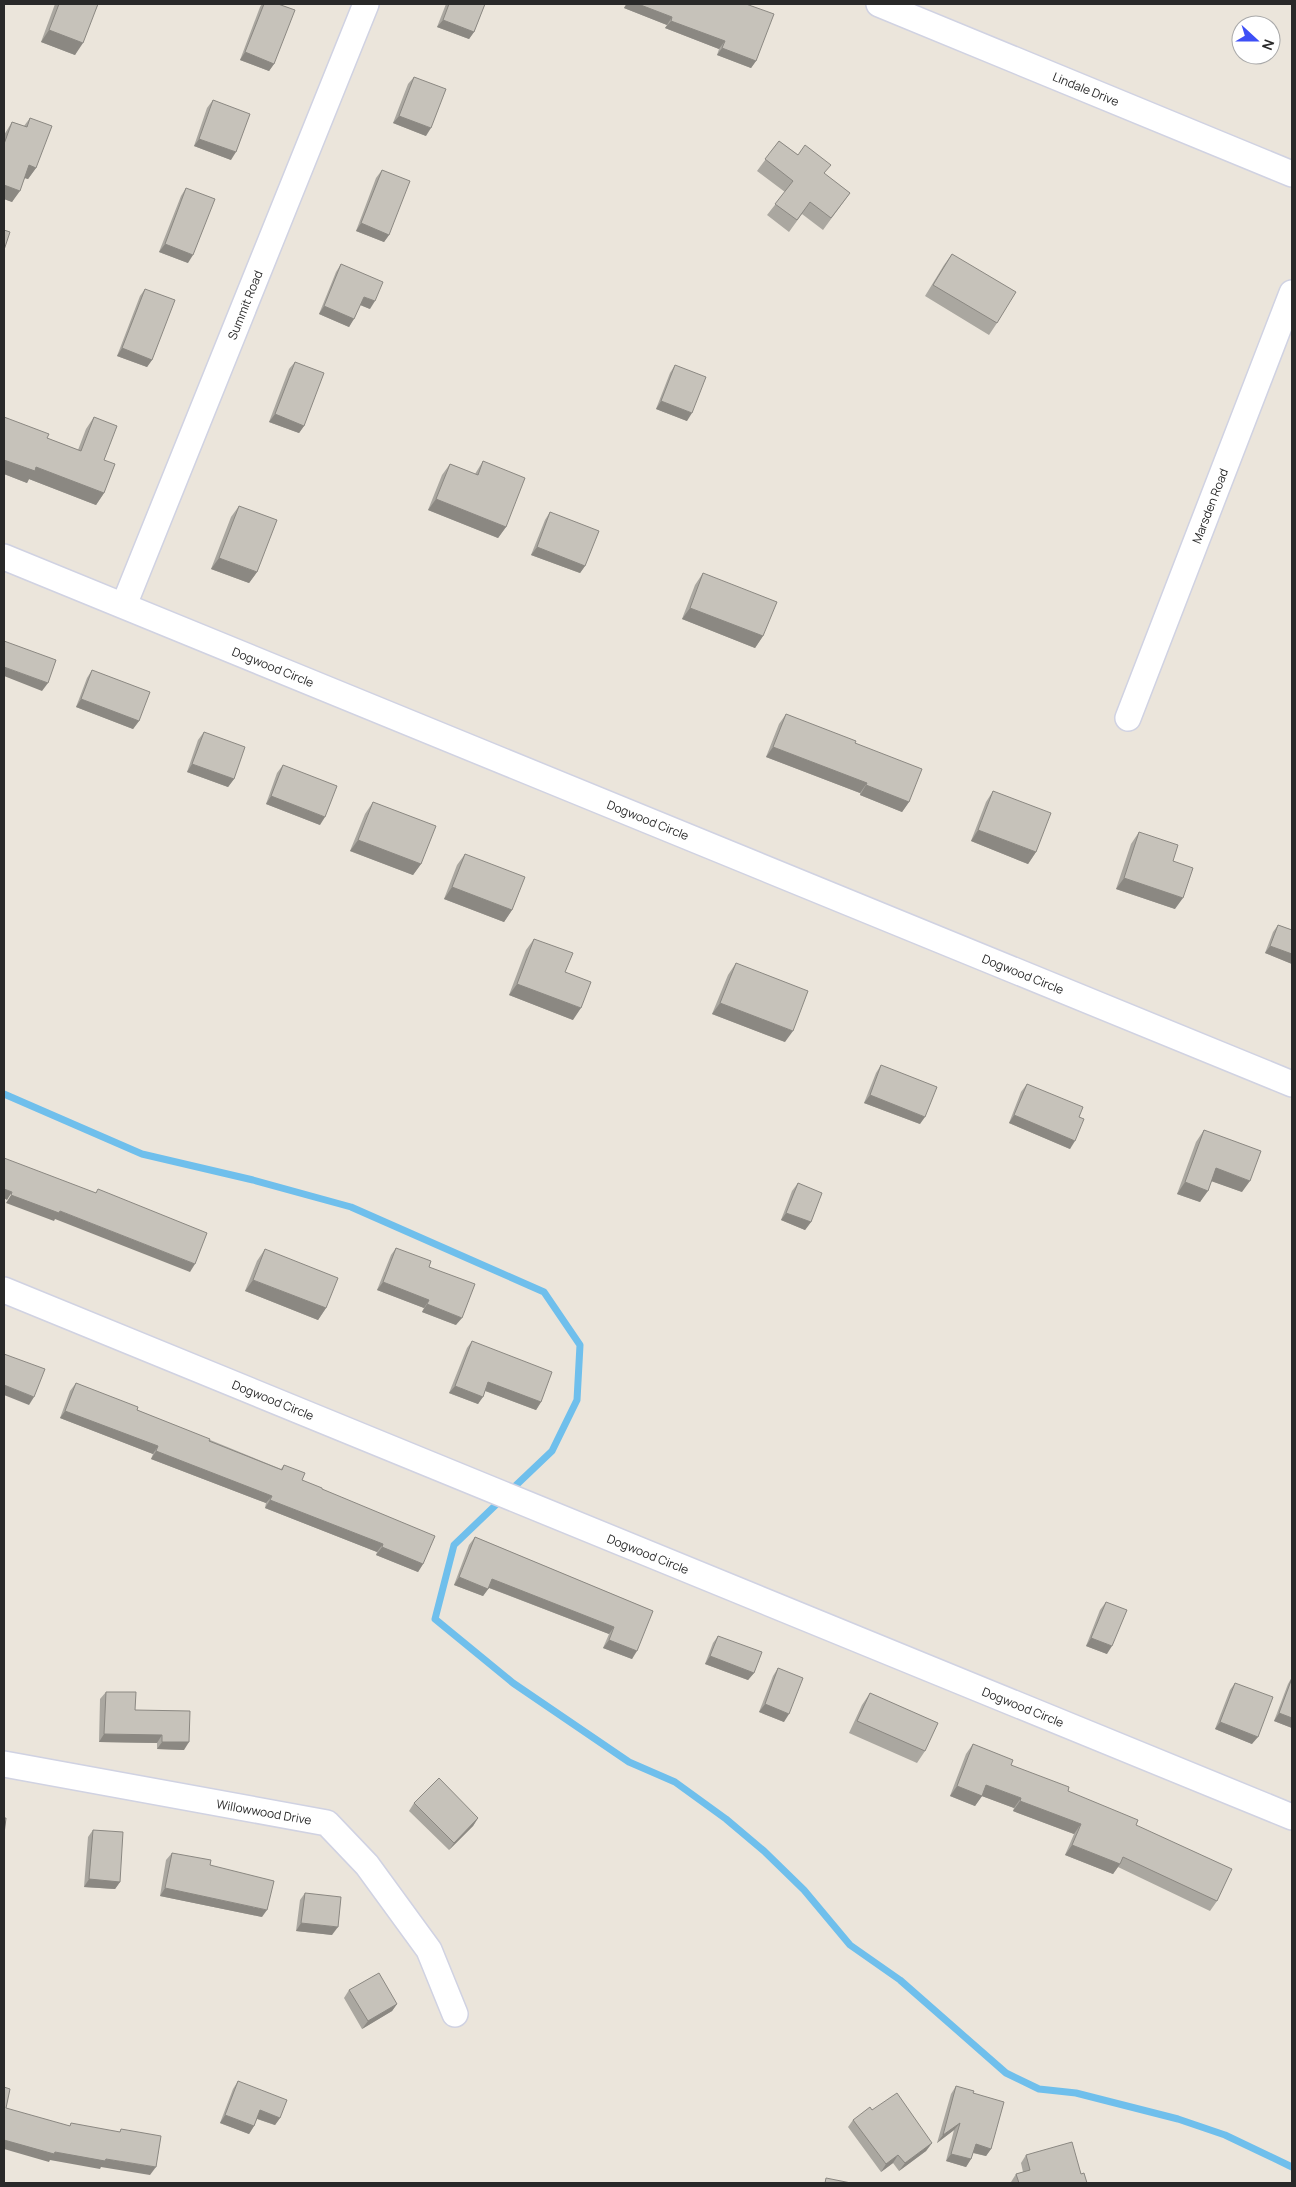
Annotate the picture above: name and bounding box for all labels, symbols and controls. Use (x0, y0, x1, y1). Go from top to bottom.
north arrow (1231, 15, 1281, 65)
text: N (1258, 37, 1279, 53)
street label: Lindale Drive (1050, 68, 1122, 110)
street label: Summit Road (223, 268, 267, 342)
street label: Marsden Road (1188, 466, 1232, 546)
street label: Dogwood Circle (230, 643, 316, 691)
street label: Dogwood Circle (605, 796, 691, 844)
street label: Dogwood Circle (980, 950, 1066, 998)
street label: Dogwood Circle (230, 1376, 316, 1424)
street label: Dogwood Circle (605, 1530, 691, 1578)
street label: Dogwood Circle (980, 1683, 1066, 1731)
street label: Willowwood Drive (215, 1795, 313, 1829)

